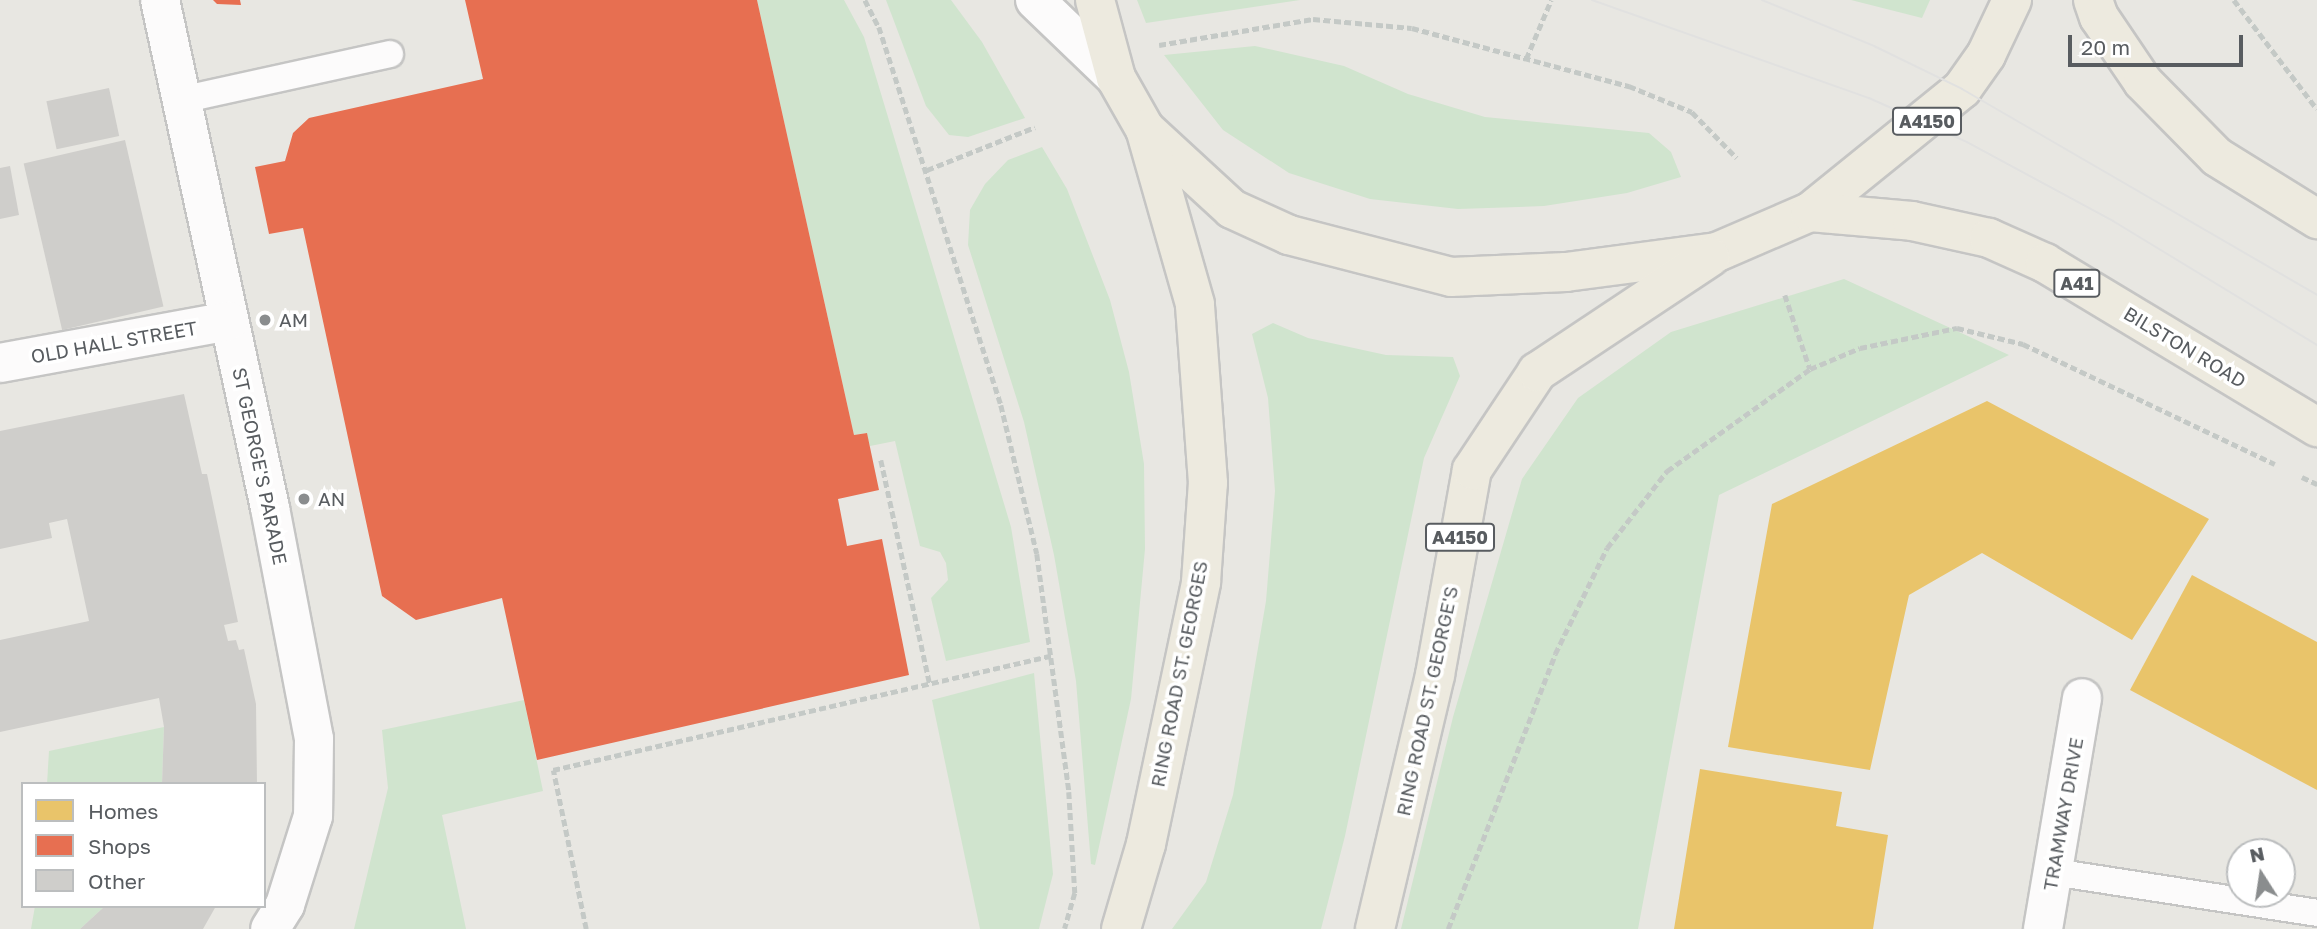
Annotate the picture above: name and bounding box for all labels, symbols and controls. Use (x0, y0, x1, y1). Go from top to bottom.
scale bar (2072, 21, 2247, 65)
text: 20 m (2081, 34, 2130, 60)
road number: A4150 (1892, 106, 1962, 136)
road number: A41 (2052, 268, 2102, 298)
street label: BILSTON ROAD (2120, 302, 2250, 392)
place label: AM (279, 309, 308, 331)
marker: AM (257, 312, 273, 328)
street label: OLD HALL STREET (29, 316, 199, 368)
street label: ST GEORGE'S PARADE (228, 365, 292, 567)
place label: AN (318, 488, 345, 510)
marker: AN (296, 491, 312, 507)
road number: A4150 (1425, 522, 1495, 552)
street label: RING ROAD ST. GEORGES (1146, 559, 1212, 789)
street label: RING ROAD ST. GEORGE'S (1391, 584, 1463, 818)
street label: TRAMWAY DRIVE (2038, 736, 2088, 892)
legend (21, 782, 266, 908)
text: Homes (88, 798, 158, 824)
text: Shops (88, 833, 151, 859)
north arrow (2226, 838, 2296, 908)
text: N (2247, 841, 2266, 867)
text: Other (88, 868, 145, 894)

